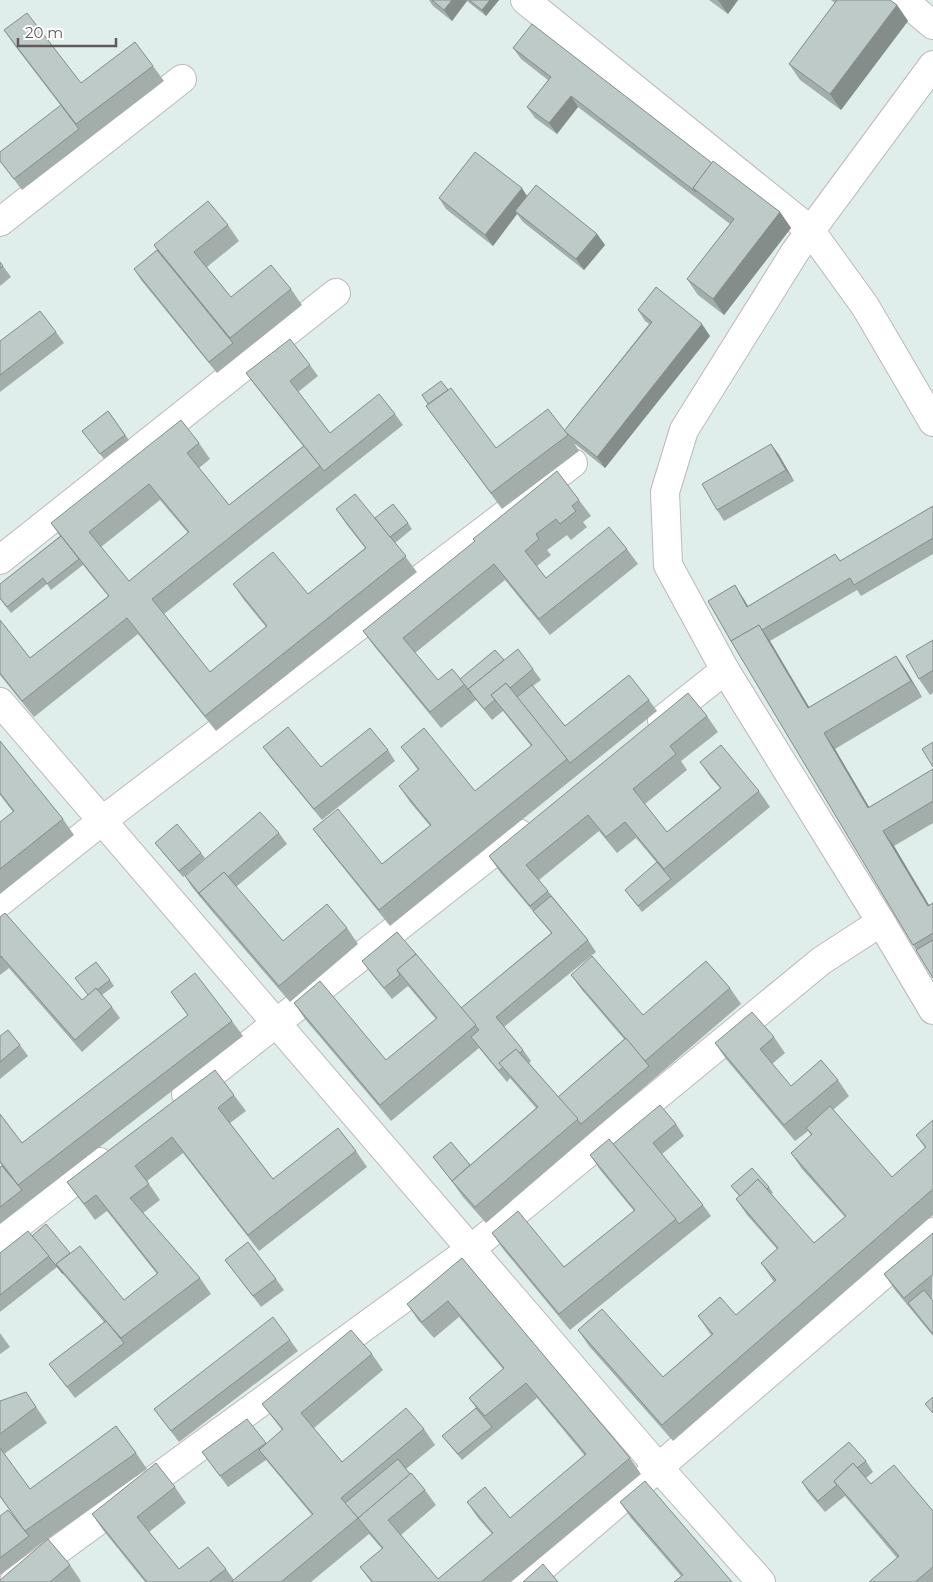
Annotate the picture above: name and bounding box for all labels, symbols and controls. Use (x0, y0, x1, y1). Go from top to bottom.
scale bar (18, 15, 115, 47)
text: 20 m (25, 23, 63, 42)

